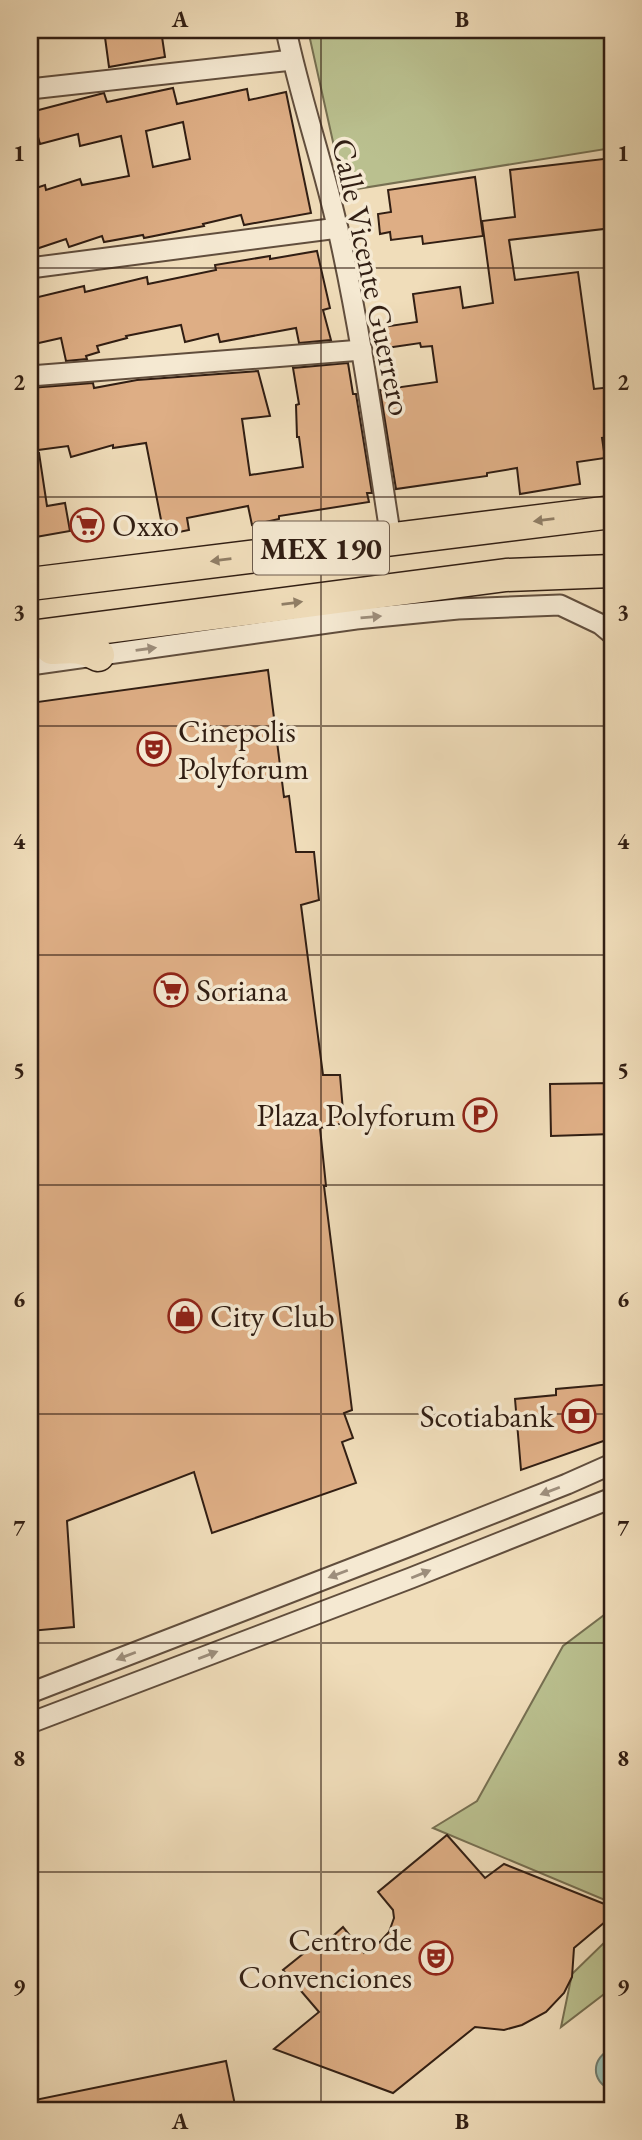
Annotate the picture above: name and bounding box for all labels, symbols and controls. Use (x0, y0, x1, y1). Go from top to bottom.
text: A (171, 4, 189, 34)
text: B (455, 4, 469, 34)
street label: Calle Vicente Guerrero (322, 135, 422, 419)
text: 1 (13, 138, 25, 168)
text: 1 (617, 138, 629, 168)
text: 2 (13, 367, 25, 397)
text: 2 (617, 367, 629, 397)
place label: Oxxo (112, 504, 179, 546)
supermarket icon: Oxxo (68, 506, 106, 544)
one-way arrow (533, 514, 555, 525)
road number: MEX 190 (253, 522, 389, 575)
one-way arrow (210, 555, 232, 566)
text: 3 (13, 597, 25, 627)
one-way arrow (281, 597, 303, 608)
text: 3 (617, 597, 629, 627)
one-way arrow (360, 612, 382, 623)
one-way arrow (135, 643, 157, 654)
place label: Cinepolis Polyforum (178, 710, 309, 789)
theatre icon: Cinepolis Polyforum (135, 730, 173, 768)
text: 4 (13, 826, 26, 856)
text: 4 (617, 826, 630, 856)
place label: Soriana (196, 969, 288, 1011)
supermarket icon: Soriana (152, 971, 190, 1009)
text: 5 (13, 1055, 25, 1085)
text: 5 (617, 1055, 629, 1085)
place label: Plaza Polyforum (257, 1094, 456, 1136)
parking icon: Plaza Polyforum (461, 1096, 499, 1134)
text: 6 (13, 1284, 25, 1314)
text: 6 (617, 1284, 629, 1314)
place label: City Club (210, 1295, 335, 1337)
shop icon: City Club (166, 1297, 204, 1335)
place label: Scotiabank (420, 1395, 555, 1437)
bank icon: Scotiabank (560, 1397, 598, 1435)
one-way arrow (539, 1486, 560, 1497)
text: 7 (13, 1513, 26, 1543)
text: 7 (617, 1513, 630, 1543)
one-way arrow (327, 1569, 348, 1580)
one-way arrow (410, 1569, 431, 1580)
one-way arrow (198, 1650, 219, 1661)
one-way arrow (115, 1651, 136, 1662)
text: 8 (13, 1743, 25, 1773)
text: 8 (617, 1743, 629, 1773)
place label: Centro de Convenciones (238, 1919, 412, 1998)
theatre icon: Centro de Convenciones (417, 1939, 455, 1977)
text: 9 (13, 1972, 25, 2002)
text: 9 (617, 1972, 629, 2002)
text: A (171, 2106, 189, 2136)
text: B (455, 2106, 469, 2136)

